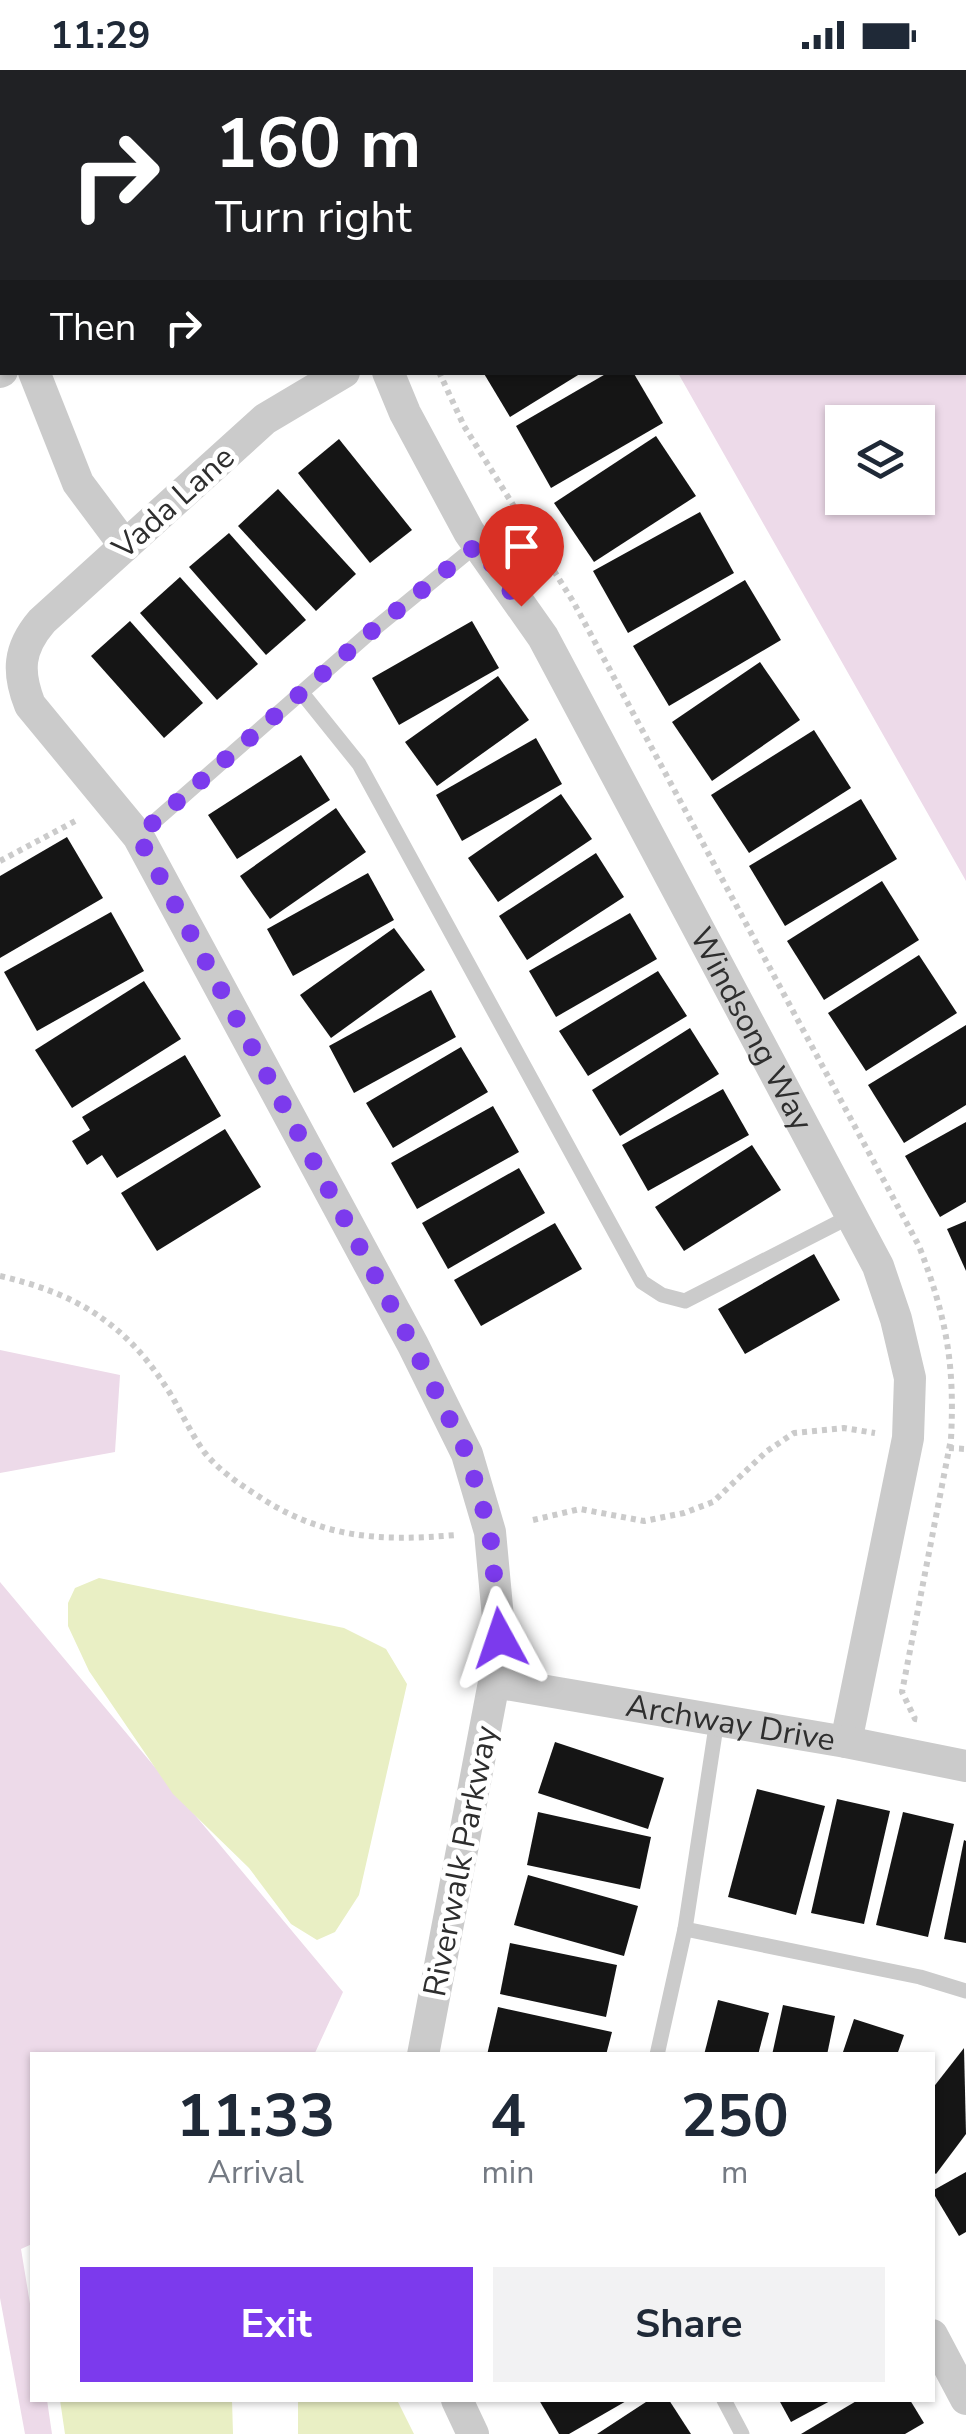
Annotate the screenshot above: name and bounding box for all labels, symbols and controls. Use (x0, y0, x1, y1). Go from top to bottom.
text: 11:29 (50, 10, 151, 61)
text: 160 m (215, 96, 421, 192)
icon: right (50, 110, 180, 240)
text: Turn right (215, 187, 412, 248)
icon: right (156, 300, 211, 355)
text: Then (50, 302, 136, 353)
map controls (825, 405, 935, 515)
button: layers (825, 405, 935, 515)
street label: Vada Lane (102, 436, 244, 569)
pin (479, 504, 564, 607)
icon: arrive (494, 519, 549, 574)
street label: Windsong Way (680, 920, 823, 1139)
position arrow (448, 1586, 552, 1690)
street label: Archway Drive (623, 1684, 838, 1762)
street label: Riverwalk Parkway (413, 1721, 508, 2000)
text: 11:33 (176, 2075, 335, 2157)
text: 4 (490, 2075, 526, 2157)
text: 250 (681, 2075, 789, 2157)
text: Arrival (208, 2151, 304, 2194)
text: min (481, 2151, 534, 2194)
text: m (721, 2151, 748, 2194)
button: Exit (80, 2267, 473, 2382)
button: Share (493, 2267, 885, 2382)

